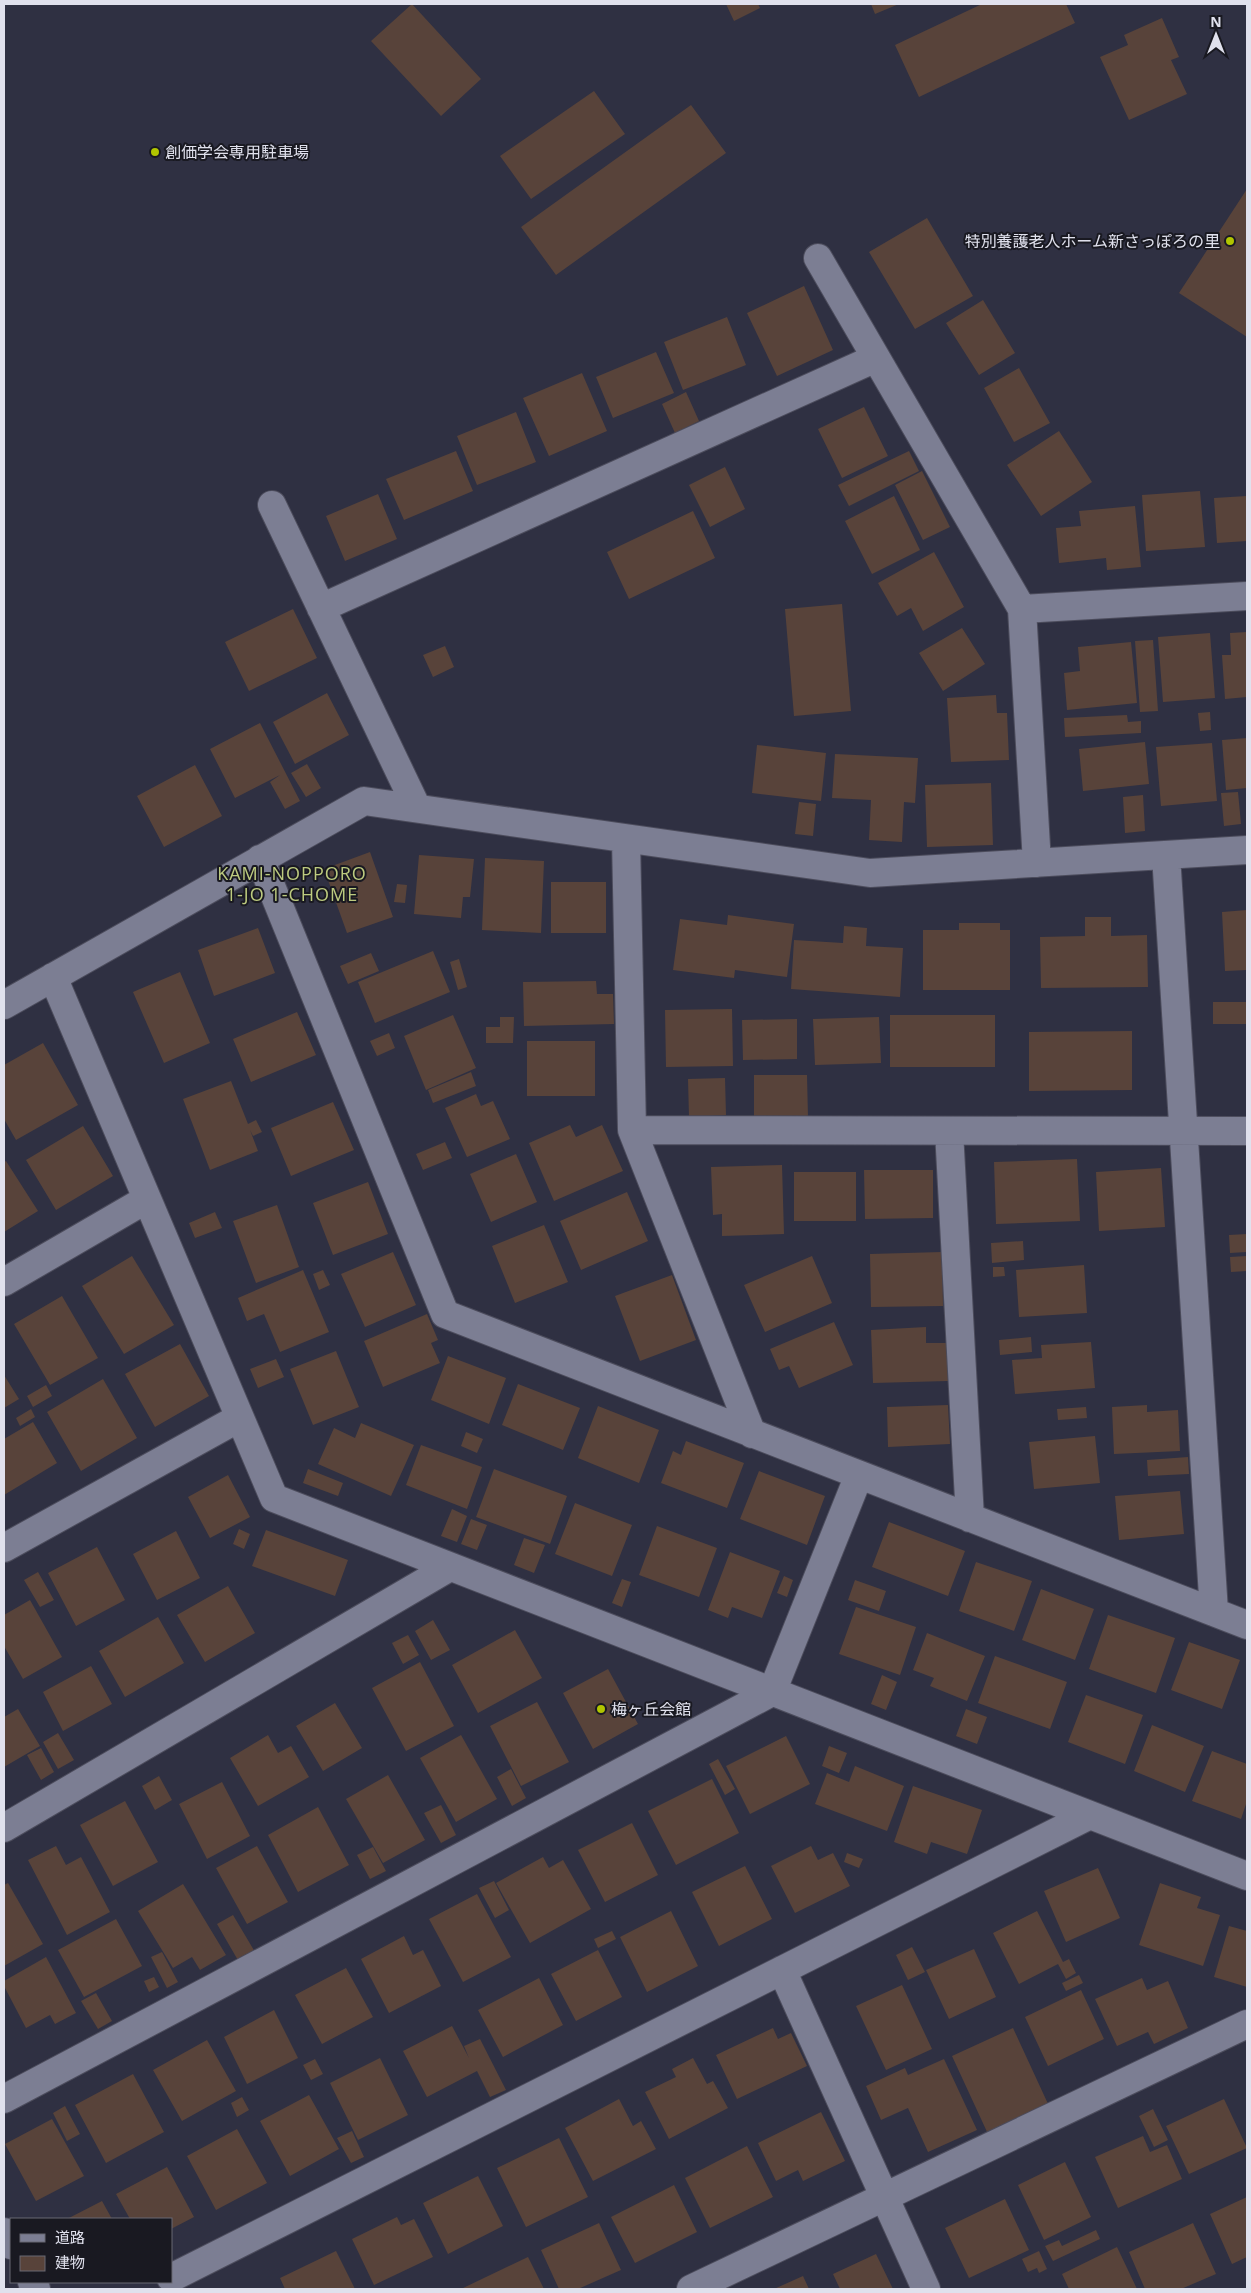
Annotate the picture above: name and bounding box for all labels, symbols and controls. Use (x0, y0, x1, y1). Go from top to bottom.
north arrow (1191, 10, 1241, 60)
text: N (1210, 12, 1222, 31)
place label: 創価学会専用駐車場 (165, 141, 309, 163)
marker: 創価学会専用駐車場 (149, 146, 161, 158)
place label: 特別養護老人ホーム新さっぽろの里 (964, 230, 1220, 252)
marker: 特別養護老人ホーム新さっぽろの里 (1224, 235, 1236, 247)
district label: KAMI-NOPPORO 1-JO 1-CHOME (217, 861, 367, 906)
place label: 梅ヶ丘会館 (611, 1698, 691, 1720)
marker: 梅ヶ丘会館 (595, 1703, 607, 1715)
legend (10, 2218, 172, 2283)
text: 道路 (55, 2227, 85, 2247)
text: 建物 (55, 2252, 85, 2272)

